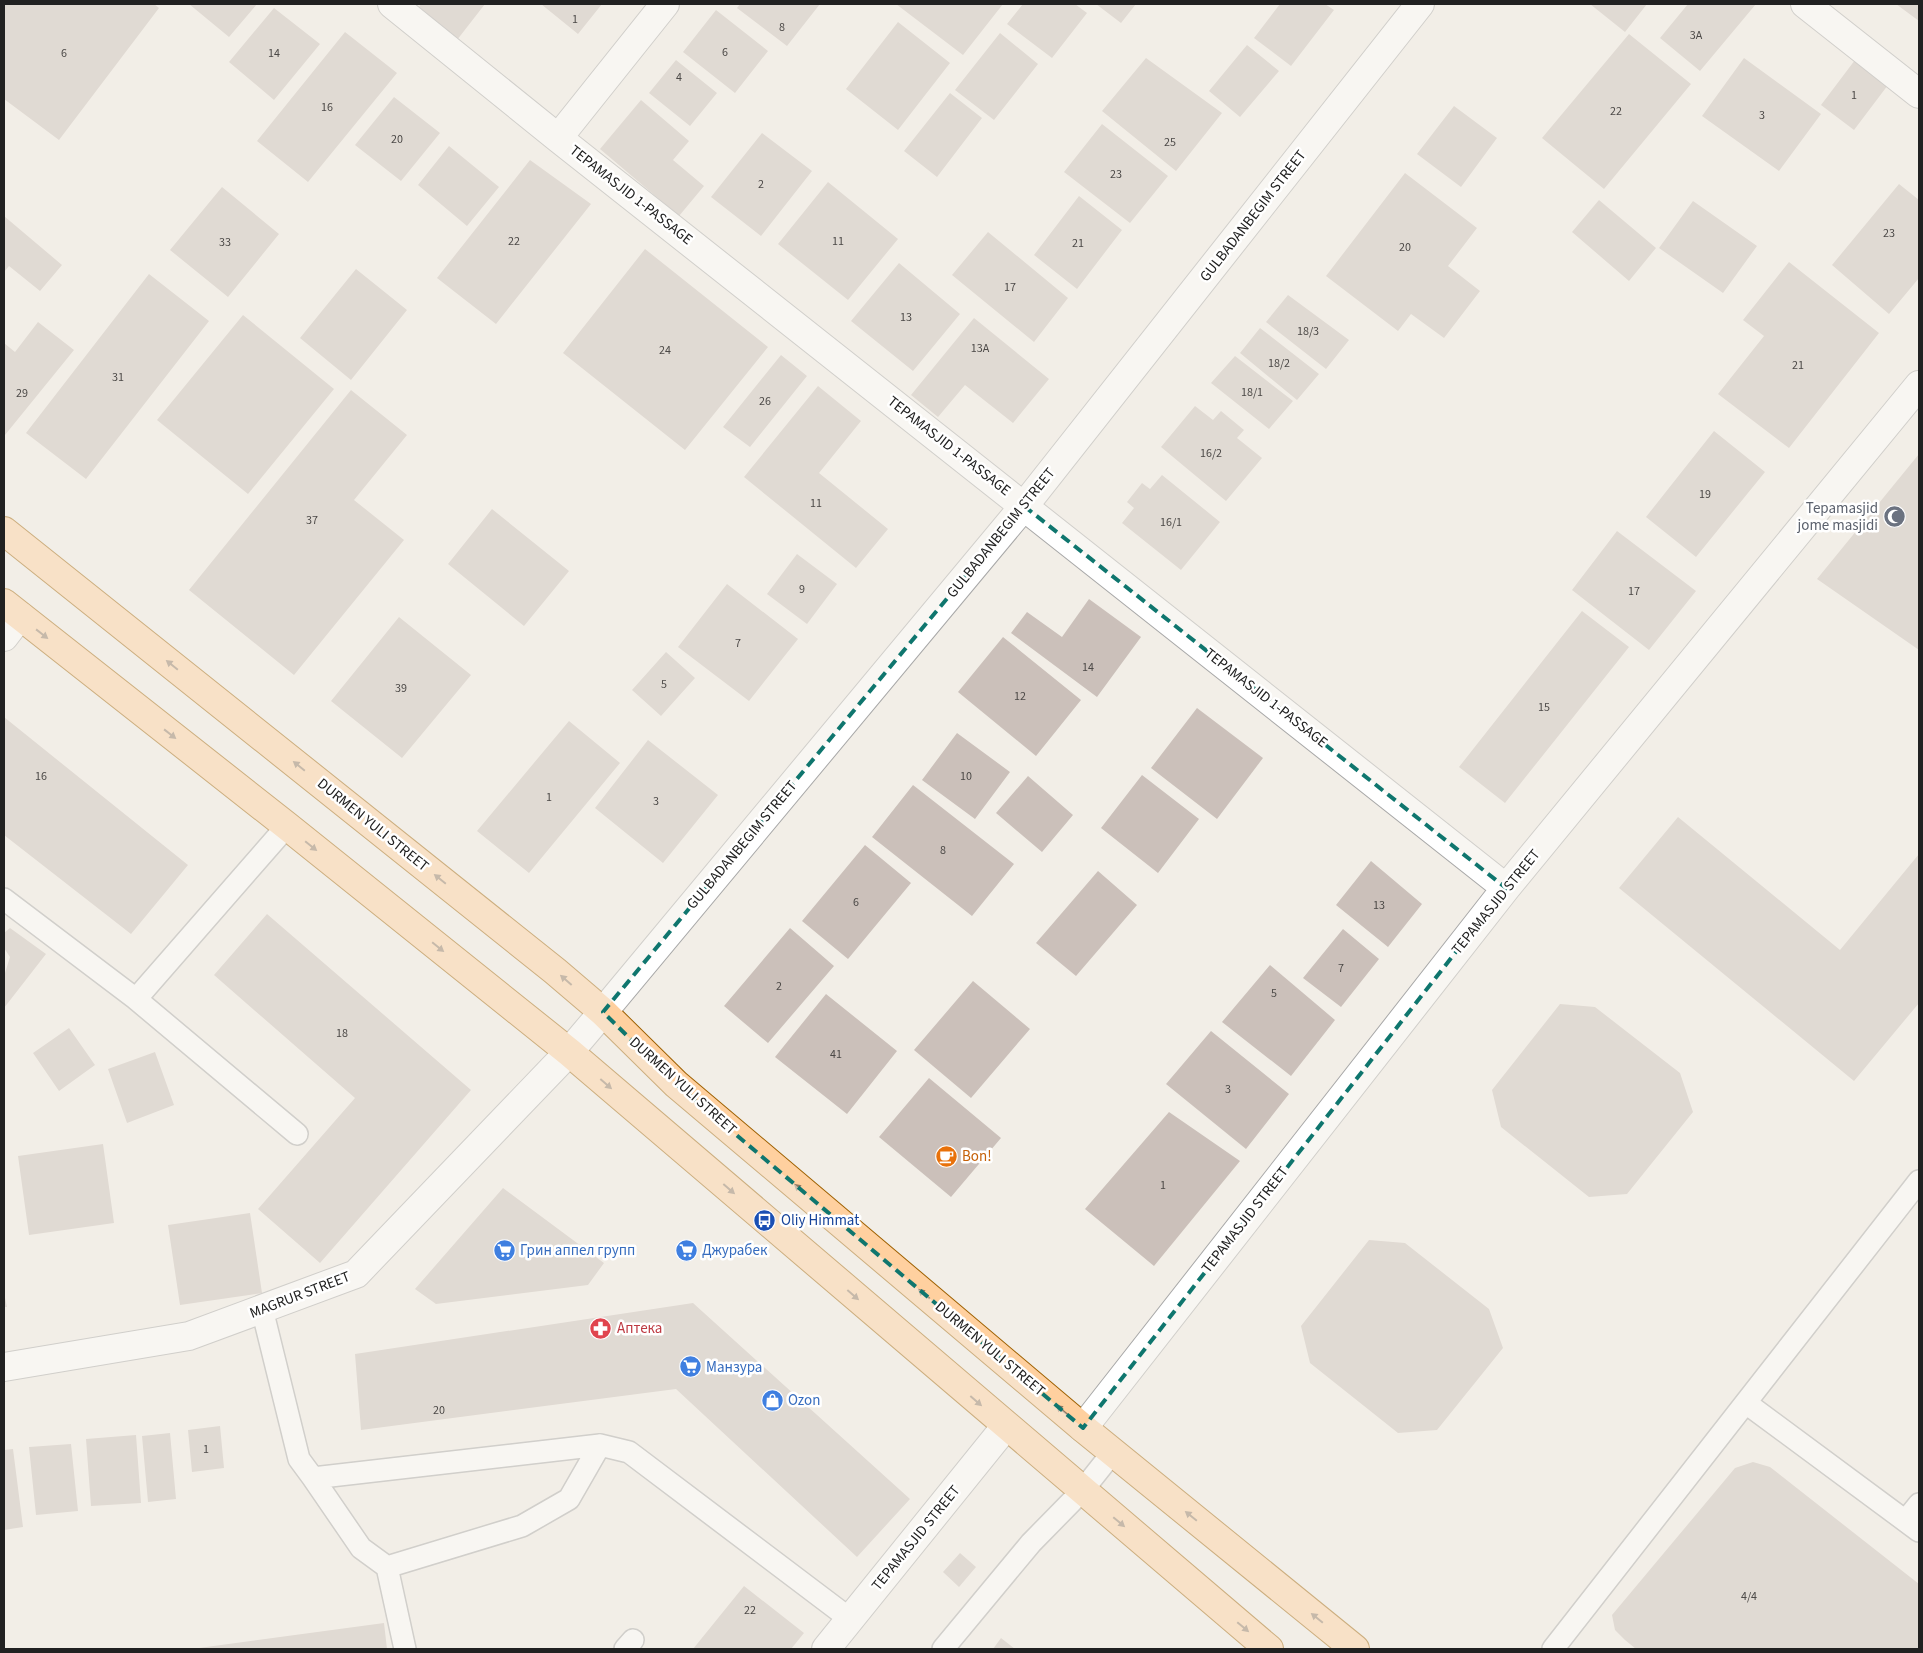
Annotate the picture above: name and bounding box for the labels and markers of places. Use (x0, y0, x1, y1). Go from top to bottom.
place label: Tepamasjid jome masjidi (1797, 498, 1878, 536)
mosque icon: Tepamasjid jome masjidi (1882, 505, 1906, 529)
cafe icon: Bon! (934, 1144, 958, 1168)
place label: Bon! (962, 1146, 992, 1167)
bus stop icon: Oliy Himmat (753, 1208, 777, 1232)
place label: Oliy Himmat (781, 1210, 859, 1231)
supermarket icon: Грин аппел групп (492, 1238, 516, 1262)
supermarket icon: Джурабек (674, 1238, 698, 1262)
place label: Грин аппел групп (520, 1240, 635, 1261)
place label: Джурабек (702, 1240, 768, 1261)
pharmacy icon: Аптека (589, 1316, 613, 1340)
place label: Аптека (617, 1318, 662, 1339)
supermarket icon: Манзура (678, 1355, 702, 1379)
place label: Манзура (706, 1357, 762, 1378)
shop icon: Ozon (760, 1388, 784, 1412)
place label: Ozon (788, 1390, 820, 1411)

